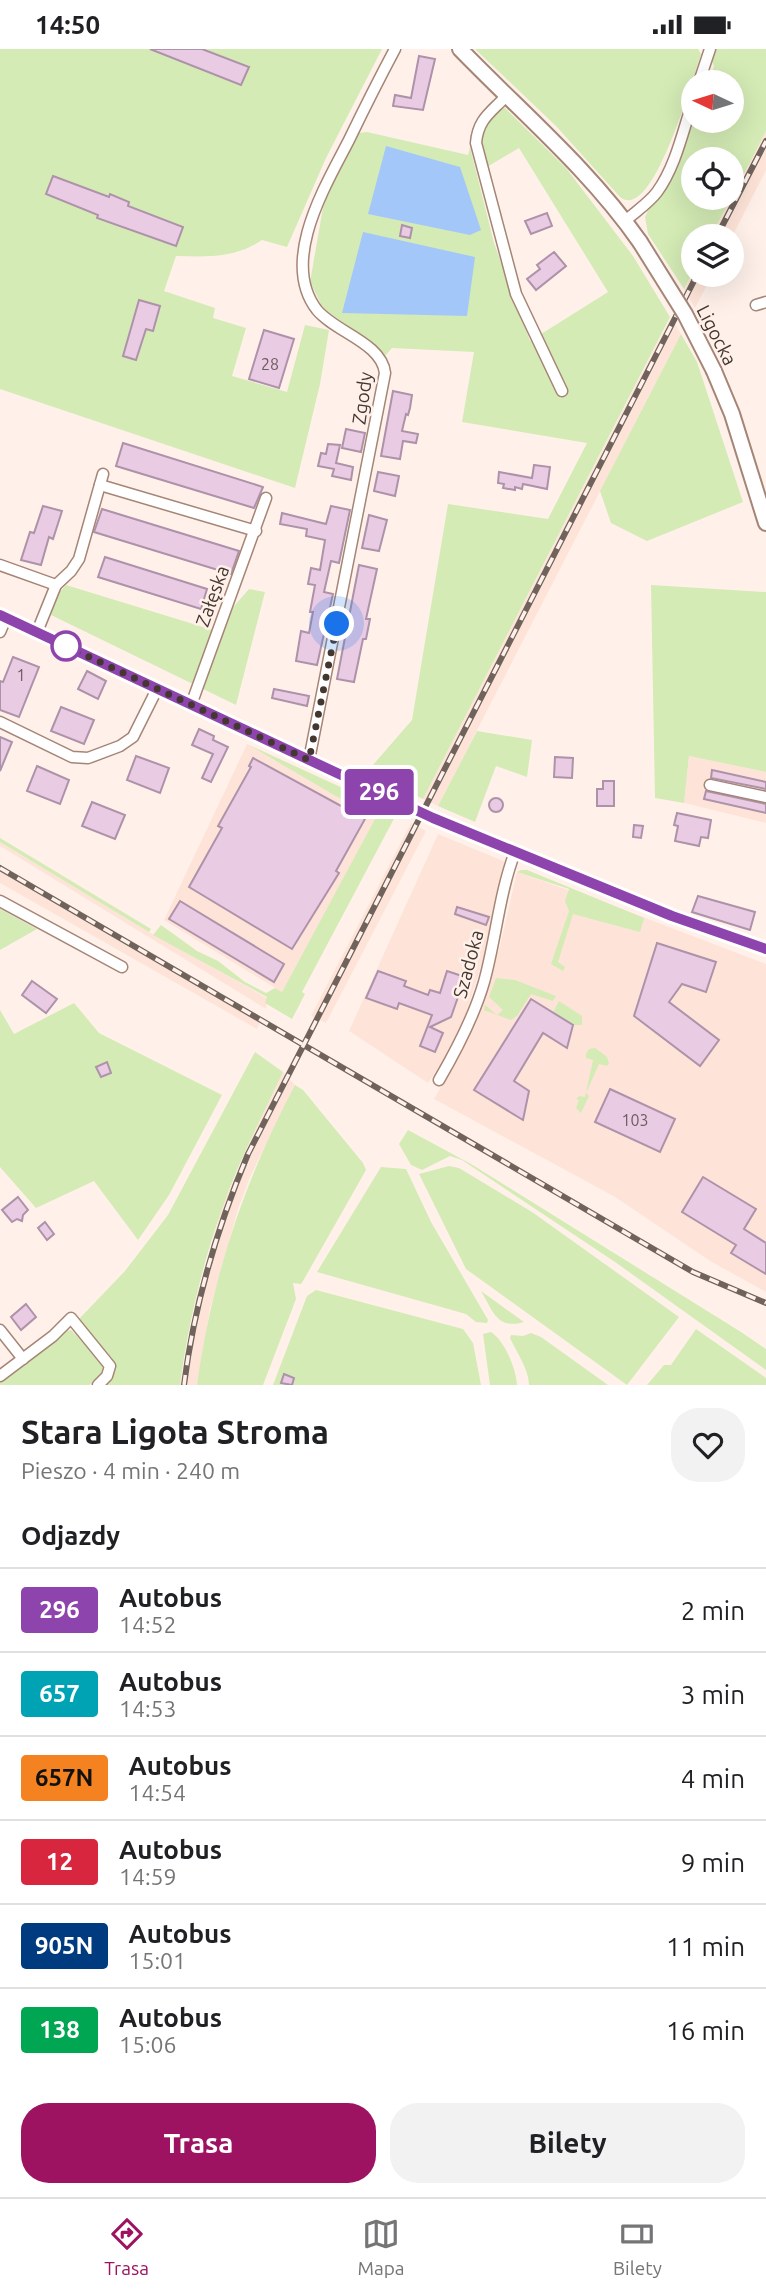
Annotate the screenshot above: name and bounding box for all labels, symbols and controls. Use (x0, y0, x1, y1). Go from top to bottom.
text: 14:50 (35, 10, 100, 39)
north arrow (681, 70, 744, 133)
map controls (681, 70, 744, 287)
button: locate (681, 147, 744, 210)
button: layers (681, 224, 744, 287)
street label: Ligocka (693, 301, 741, 369)
house number: 28 (261, 355, 279, 373)
street label: Zgody (347, 370, 377, 426)
street label: Załęska (191, 562, 233, 630)
your location (319, 606, 354, 641)
unlabelled marker (51, 631, 81, 661)
house number: 1 (16, 666, 26, 684)
line badge: 296 (339, 769, 419, 815)
text: 296 (359, 778, 399, 805)
street label: Szadoka (448, 927, 488, 1001)
house number: 103 (621, 1111, 649, 1129)
button: heart (671, 1408, 745, 1482)
text: Stara Ligota Stroma (21, 1413, 329, 1450)
text: Pieszo · 4 min · 240 m (21, 1458, 240, 1483)
text: Odjazdy (21, 1521, 120, 1550)
text: Autobus (119, 1583, 222, 1612)
text: 296 (39, 1596, 80, 1623)
text: 2 min (681, 1596, 745, 1625)
text: 14:52 (119, 1612, 177, 1637)
text: Autobus (119, 1667, 222, 1696)
text: 657 (39, 1680, 80, 1707)
text: 3 min (681, 1680, 745, 1709)
text: 14:53 (119, 1696, 177, 1721)
text: Autobus (129, 1751, 232, 1780)
text: 657N (35, 1764, 94, 1791)
text: 4 min (681, 1764, 745, 1793)
text: 14:54 (129, 1780, 186, 1805)
text: Autobus (119, 1835, 222, 1864)
text: 12 (46, 1848, 73, 1875)
text: 9 min (681, 1848, 745, 1877)
text: 14:59 (119, 1864, 177, 1889)
text: Autobus (129, 1919, 232, 1948)
text: 905N (35, 1932, 94, 1959)
text: 11 min (666, 1932, 745, 1961)
text: 15:01 (129, 1948, 186, 1973)
text: Autobus (119, 2003, 222, 2032)
text: 138 (39, 2016, 80, 2043)
text: 16 min (666, 2016, 745, 2045)
text: 15:06 (119, 2032, 177, 2057)
button: Trasa (21, 2103, 376, 2183)
button: Bilety (390, 2103, 745, 2183)
tab: Trasa (104, 2215, 149, 2279)
tab: Mapa (357, 2215, 405, 2279)
tab: Bilety (613, 2215, 662, 2279)

